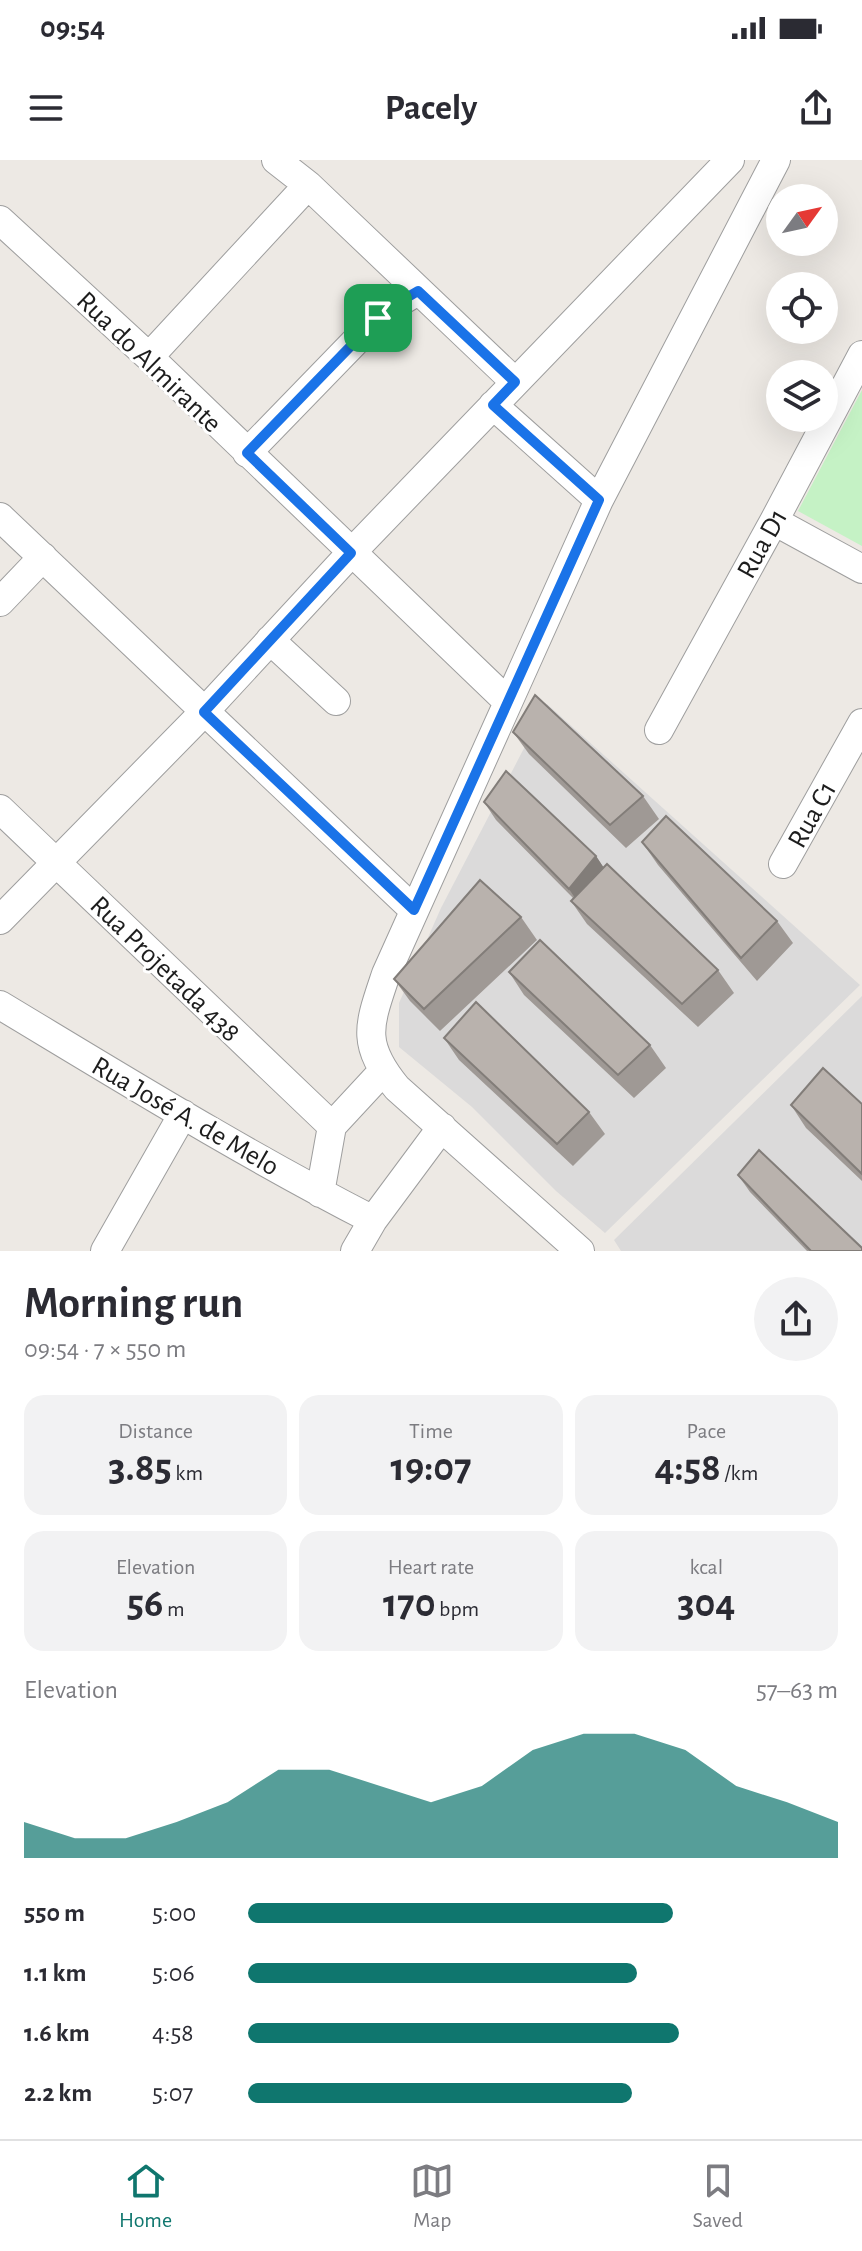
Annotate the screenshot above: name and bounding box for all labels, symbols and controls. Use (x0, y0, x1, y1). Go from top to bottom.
text: 09:54 (40, 13, 105, 43)
icon: menu (24, 86, 68, 130)
icon: share (794, 86, 838, 130)
text: Pacely (385, 90, 477, 126)
north arrow (766, 184, 838, 256)
map controls (766, 184, 838, 432)
button: locate (766, 272, 838, 344)
pin (344, 284, 412, 352)
street label: Rua do Almirante (71, 287, 226, 438)
icon: arrive (356, 296, 400, 340)
button: layers (766, 360, 838, 432)
street label: Rua D1 (732, 505, 793, 583)
street label: Rua C1 (783, 777, 842, 853)
street label: Rua Projetada 438 (84, 891, 245, 1048)
street label: Rua José A. de Melo (87, 1052, 283, 1182)
button: share (754, 1277, 838, 1361)
text: Morning run (24, 1282, 243, 1326)
text: 09:54 · 7 × 550 m (24, 1336, 186, 1362)
text: Distance (118, 1420, 193, 1442)
text: Time (409, 1420, 453, 1442)
text: Pace (687, 1420, 726, 1442)
text: 3.85 (108, 1448, 172, 1488)
text: 19:07 (390, 1448, 471, 1488)
text: 4:58 (654, 1448, 721, 1488)
text: km (172, 1462, 203, 1484)
text: /km (721, 1462, 758, 1484)
text: Elevation (116, 1556, 195, 1578)
text: Heart rate (388, 1556, 474, 1578)
text: kcal (690, 1556, 723, 1578)
text: 56 (127, 1584, 163, 1624)
text: 170 (383, 1584, 435, 1624)
text: 304 (677, 1584, 735, 1624)
text: m (163, 1598, 185, 1620)
text: bpm (435, 1598, 479, 1620)
text: Elevation (24, 1677, 118, 1703)
text: 57–63 m (756, 1677, 838, 1703)
text: 550 m (24, 1900, 85, 1926)
text: 5:00 (152, 1900, 196, 1926)
text: 1.1 km (24, 1960, 86, 1986)
text: 5:06 (152, 1960, 195, 1986)
text: 1.6 km (24, 2020, 90, 2046)
text: 4:58 (152, 2020, 194, 2046)
text: 2.2 km (24, 2080, 92, 2106)
text: 5:07 (152, 2080, 193, 2106)
tab: Home (119, 2159, 172, 2233)
tab: Map (410, 2159, 454, 2233)
tab: Saved (693, 2159, 743, 2233)

